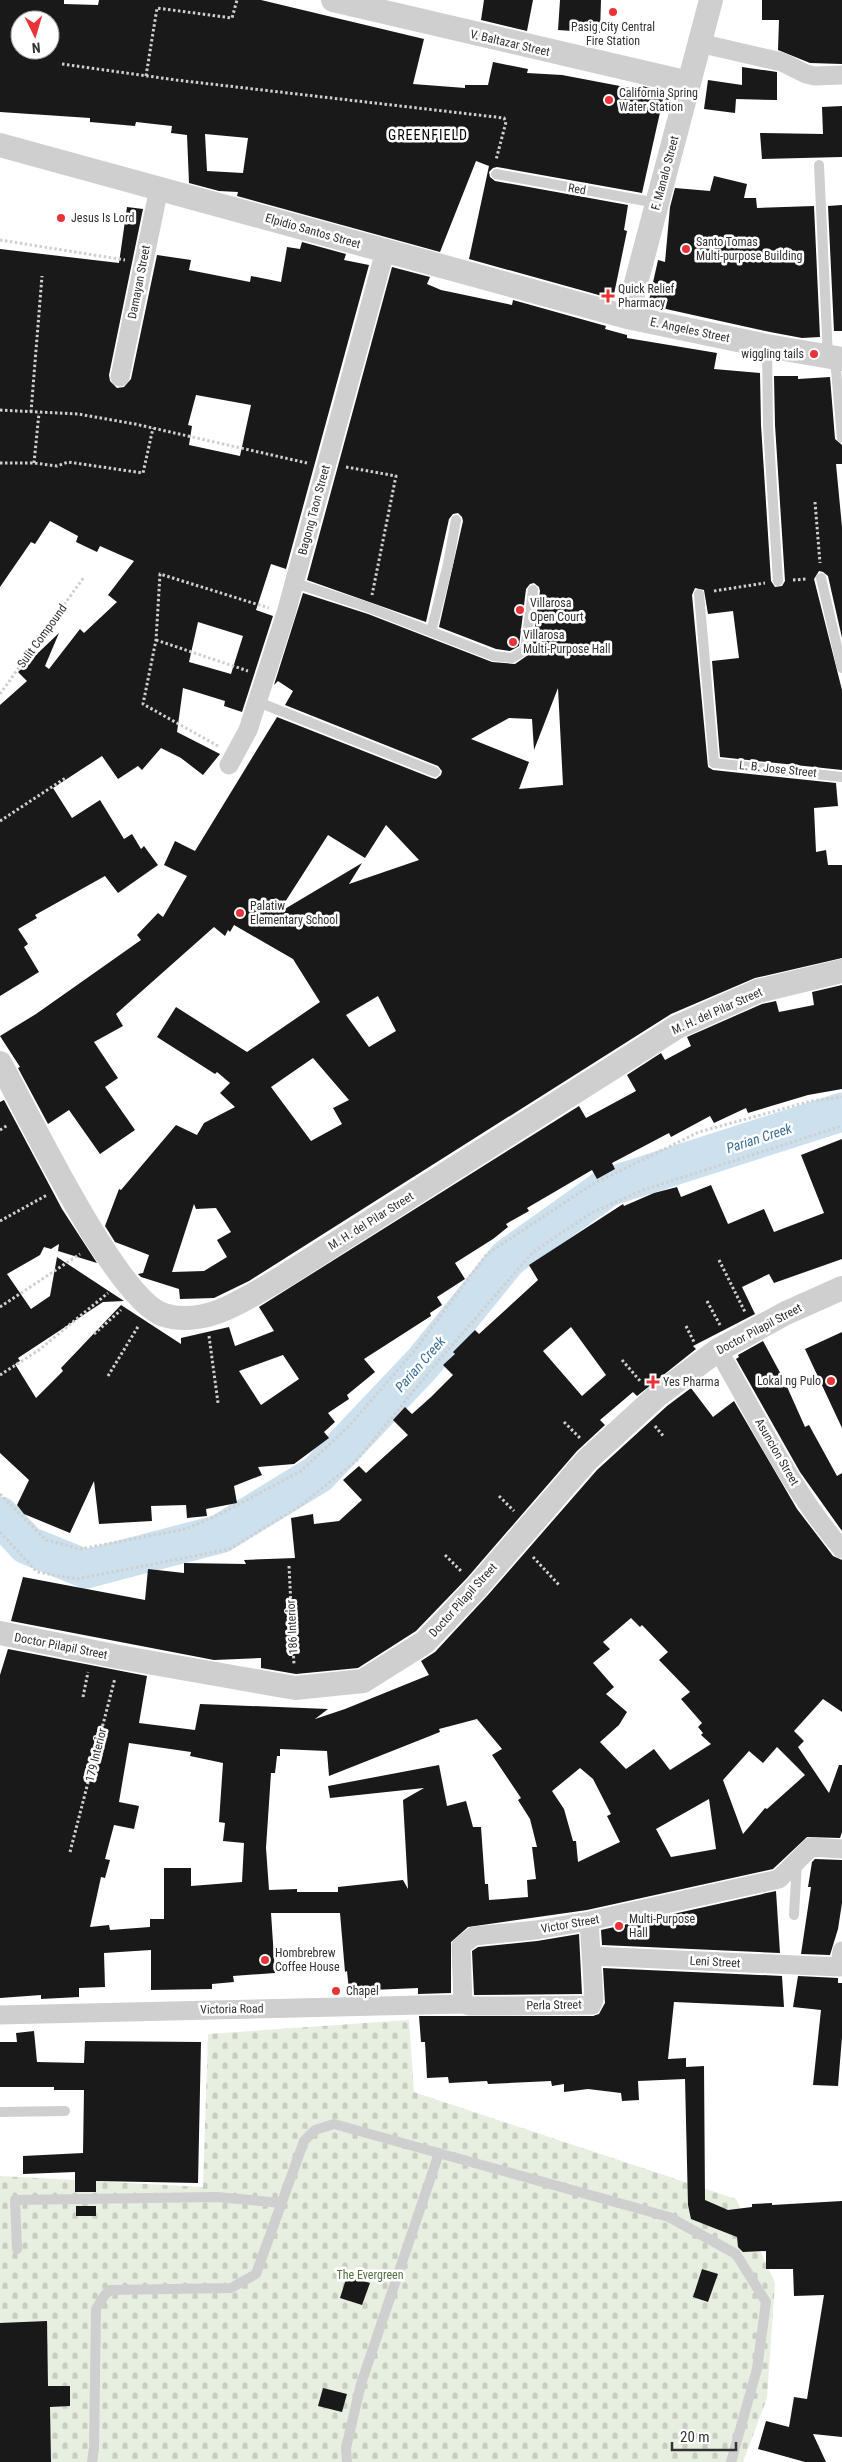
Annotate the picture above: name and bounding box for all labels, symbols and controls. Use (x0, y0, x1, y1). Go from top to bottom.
marker: Pasig City Central Fire Station (607, 6, 619, 18)
north arrow (10, 10, 60, 60)
place label: Pasig City Central Fire Station (571, 20, 655, 48)
street label: V. Baltazar Street (469, 27, 552, 59)
text: N (31, 40, 41, 56)
place label: California Spring Water Station (619, 86, 698, 114)
marker: California Spring Water Station (603, 94, 615, 106)
district label: GREENFIELD (388, 127, 468, 143)
street label: F. Manalo Street (648, 134, 682, 212)
street label: Red (567, 181, 587, 197)
place label: Jesus Is Lord (71, 211, 134, 225)
street label: Elpidio Santos Street (264, 211, 363, 251)
marker: Jesus Is Lord (55, 212, 67, 224)
place label: Santo Tomas Multi-purpose Building (696, 235, 802, 263)
marker: Santo Tomas Multi-purpose Building (680, 243, 692, 255)
street label: Damayan Street (125, 244, 153, 320)
place label: Quick Relief Pharmacy (618, 282, 675, 310)
marker: Quick Relief Pharmacy (602, 290, 614, 302)
street label: E. Angeles Street (649, 315, 731, 345)
place label: wiggling tails (741, 347, 804, 361)
marker: wiggling tails (808, 348, 820, 360)
street label: Bagong Taon Street (295, 463, 333, 557)
place label: Villarosa Open Court (530, 596, 584, 624)
street label: Sulit Compound (14, 601, 70, 671)
marker: Villarosa Open Court (514, 604, 526, 616)
place label: Villarosa Multi-Purpose Hall (523, 628, 611, 656)
marker: Villarosa Multi-Purpose Hall (507, 636, 519, 648)
street label: L. B. Jose Street (739, 758, 818, 780)
place label: Palatiw Elementary School (250, 899, 338, 927)
marker: Palatiw Elementary School (234, 907, 246, 919)
street label: M. H. del Pilar Street (669, 985, 765, 1037)
water label: Parian Creek (724, 1120, 795, 1156)
street label: M. H. del Pilar Street (326, 1189, 417, 1253)
street label: Doctor Pilapil Street (714, 1300, 804, 1357)
water label: Parian Creek (392, 1332, 449, 1395)
place label: Lokal ng Pulo (757, 1374, 821, 1388)
place label: Yes Pharma (663, 1375, 720, 1389)
marker: Lokal ng Pulo (825, 1375, 837, 1387)
marker: Yes Pharma (647, 1376, 659, 1388)
street label: Asuncion Street (752, 1416, 802, 1488)
street label: Doctor Pilapil Street (426, 1560, 500, 1640)
street label: 186 Interior (284, 1599, 300, 1655)
street label: Doctor Pilapil Street (13, 1630, 109, 1662)
street label: 179 Interior (83, 1726, 109, 1783)
street label: Victor Street (540, 1912, 601, 1936)
place label: Multi-Purpose Hall (629, 1912, 695, 1940)
marker: Multi-Purpose Hall (613, 1920, 625, 1932)
place label: Hombrebrew Coffee House (275, 1946, 340, 1974)
marker: Hombrebrew Coffee House (259, 1954, 271, 1966)
street label: Leni Street (689, 1954, 741, 1970)
place label: Chapel (346, 1984, 379, 1998)
marker: Chapel (330, 1985, 342, 1997)
street label: Perla Street (526, 1998, 582, 2012)
street label: Victoria Road (200, 2001, 264, 2017)
park label: The Evergreen (337, 2268, 404, 2282)
scale bar (672, 2420, 736, 2452)
text: 20 m (680, 2428, 710, 2446)

